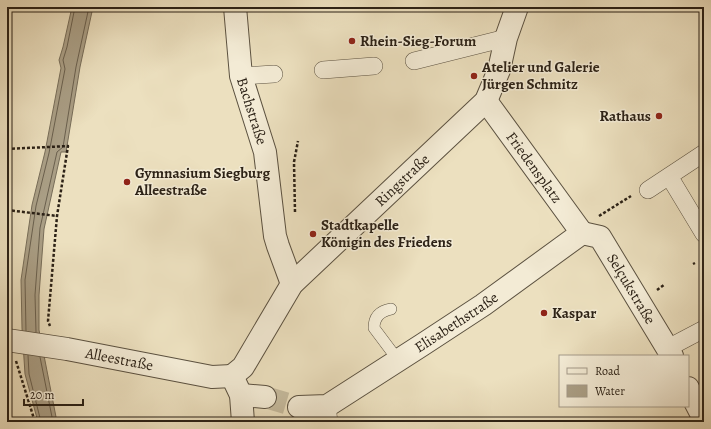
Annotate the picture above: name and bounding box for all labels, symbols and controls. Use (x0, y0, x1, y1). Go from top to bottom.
place label: Rhein-Sieg-Forum (360, 31, 477, 51)
marker: Rhein-Sieg-Forum (347, 36, 357, 46)
place label: Atelier und Galerie Jürgen Schmitz (481, 57, 600, 94)
marker: Atelier und Galerie Jürgen Schmitz (469, 71, 479, 81)
street label: Bachstraße (232, 75, 272, 147)
place label: Rathaus (600, 106, 651, 126)
marker: Rathaus (654, 111, 664, 121)
street label: Friedensplatz (502, 128, 567, 207)
street label: Ringstraße (370, 149, 434, 211)
place label: Gymnasium Siegburg Alleestraße (134, 163, 270, 200)
marker: Gymnasium Siegburg Alleestraße (122, 177, 132, 187)
place label: Stadtkapelle Königin des Friedens (321, 215, 452, 252)
marker: Stadtkapelle Königin des Friedens (308, 229, 318, 239)
street label: Selçukstraße (602, 250, 661, 328)
street label: Elisabethstraße (411, 287, 502, 357)
place label: Kaspar (552, 303, 597, 323)
marker: Kaspar (539, 308, 549, 318)
street label: Alleestraße (83, 343, 155, 375)
legend (559, 355, 689, 407)
text: Road (595, 363, 621, 379)
scale bar (24, 381, 83, 407)
text: Water (594, 383, 625, 399)
text: 20 m (30, 387, 54, 403)

